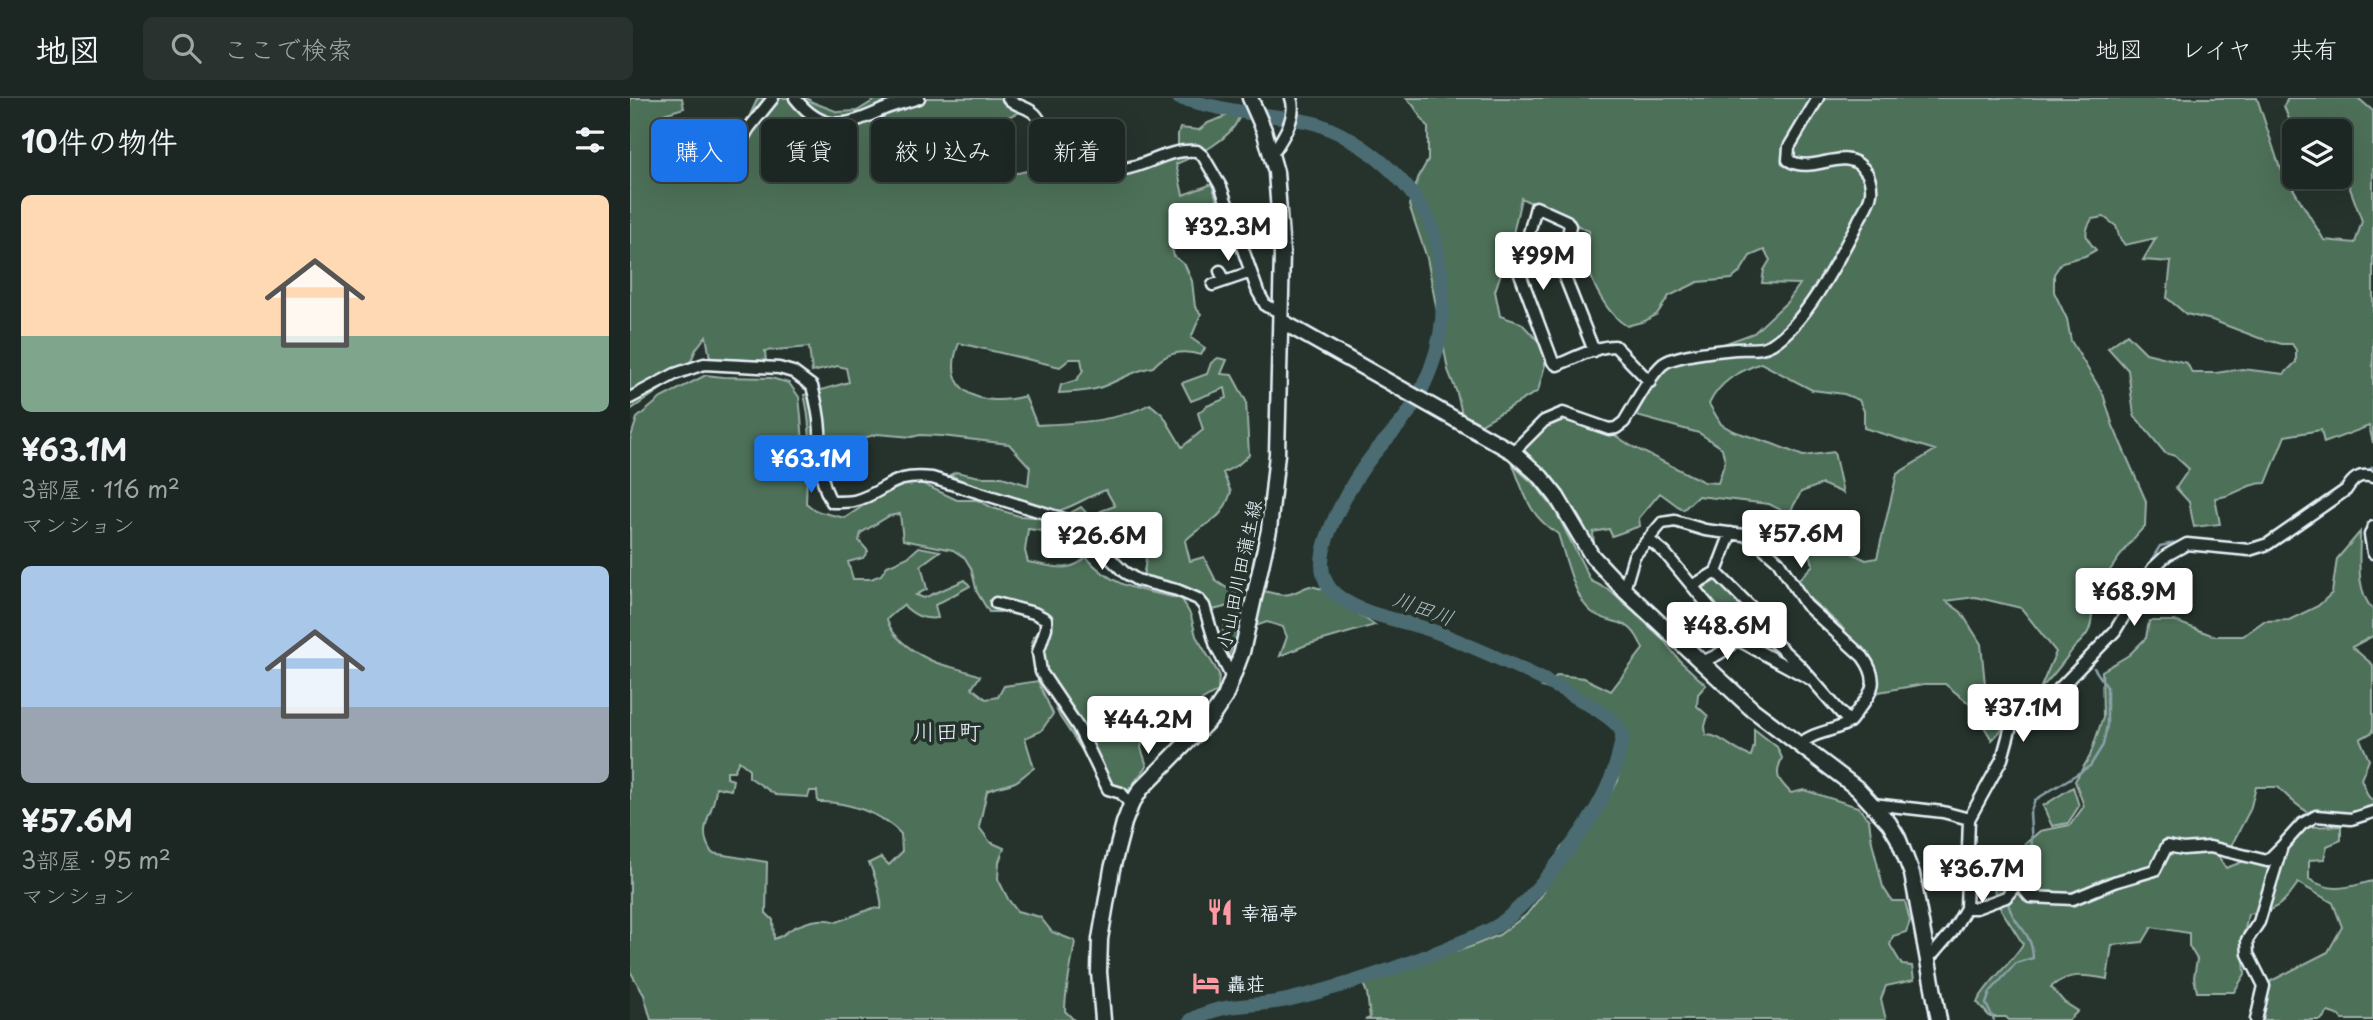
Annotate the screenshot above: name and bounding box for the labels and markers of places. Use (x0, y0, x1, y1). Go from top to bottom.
pin: ¥32.3M (1171, 204, 1285, 263)
pin: ¥99M (1502, 232, 1584, 292)
pin: ¥63.1M (754, 436, 868, 495)
pin: ¥57.6M (1744, 510, 1858, 570)
pin: ¥26.6M (1045, 512, 1159, 572)
pin: ¥68.9M (2077, 568, 2191, 628)
pin: ¥48.6M (1670, 602, 1784, 662)
pin: ¥37.1M (1966, 684, 2080, 744)
pin: ¥44.2M (1091, 696, 1205, 756)
pin: ¥36.7M (1925, 846, 2039, 905)
restaurant icon: 幸福亭 (1205, 897, 1235, 927)
place label: 幸福亭 (1241, 898, 1298, 926)
hotel icon: 轟荘 (1191, 968, 1221, 998)
place label: 轟荘 (1227, 969, 1265, 997)

